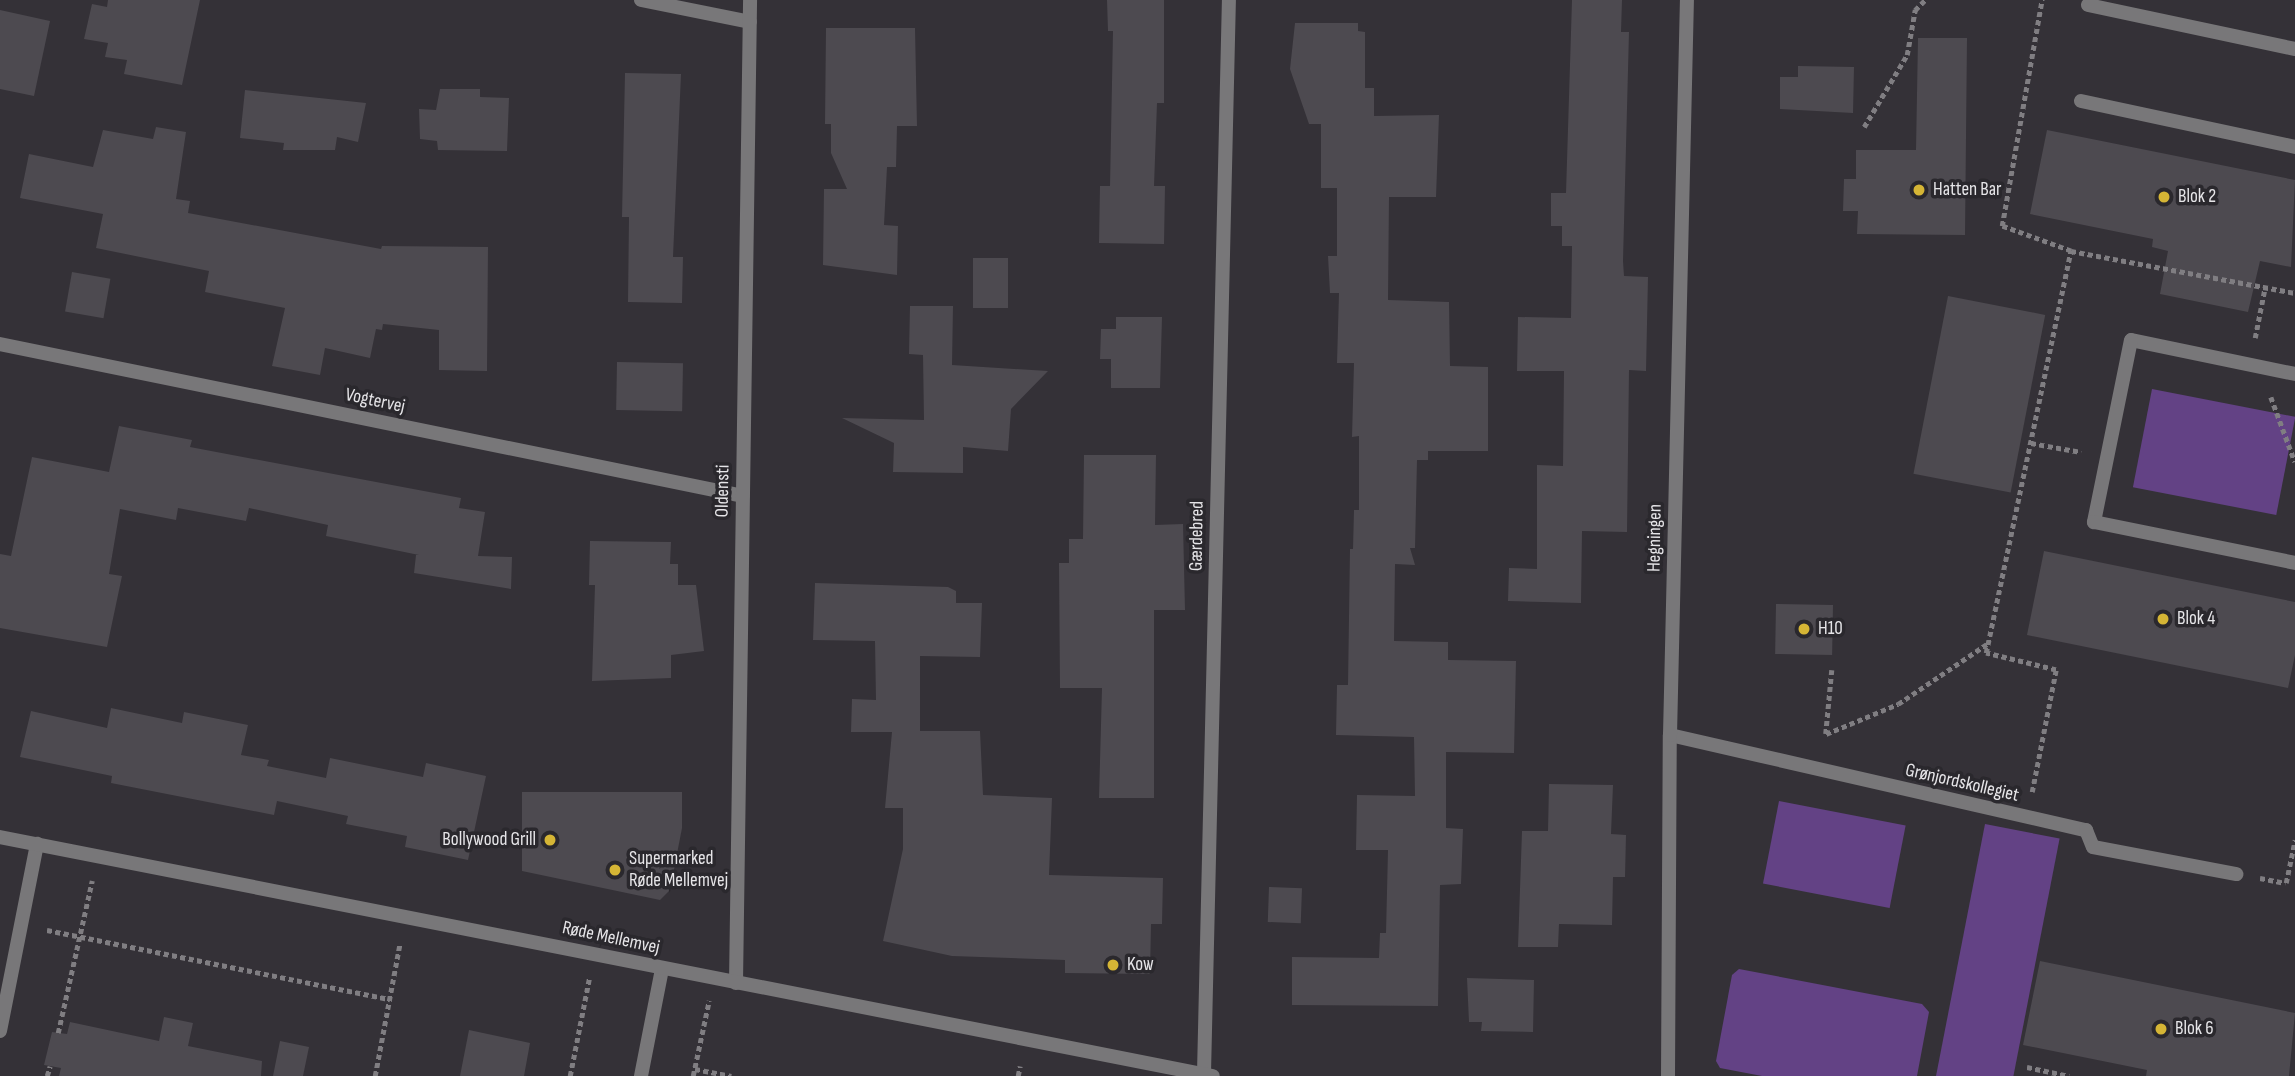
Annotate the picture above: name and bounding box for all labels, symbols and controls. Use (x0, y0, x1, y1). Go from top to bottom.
place label: Hatten Bar (1933, 179, 2001, 201)
marker: Hatten Bar (1911, 182, 1927, 198)
place label: Blok 2 (2178, 186, 2216, 208)
marker: Blok 2 (2156, 189, 2172, 205)
street label: Vogtervej (343, 384, 407, 418)
street label: Oldensti (711, 464, 735, 518)
street label: Gærdebred (1185, 501, 1209, 571)
street label: Hegningen (1643, 504, 1667, 572)
place label: Blok 4 (2177, 608, 2215, 630)
marker: Blok 4 (2155, 611, 2171, 627)
place label: H10 (1818, 618, 1843, 640)
marker: H10 (1796, 621, 1812, 637)
street label: Grønjordskollegiet (1903, 759, 2021, 807)
place label: Bollywood Grill (442, 829, 536, 851)
marker: Bollywood Grill (542, 832, 558, 848)
place label: Supermarked Røde Mellemvej (629, 848, 728, 892)
marker: Supermarked Røde Mellemvej (607, 862, 623, 878)
street label: Røde Mellemvej (560, 917, 662, 959)
place label: Kow (1127, 954, 1154, 976)
marker: Kow (1105, 957, 1121, 973)
place label: Blok 6 (2175, 1018, 2213, 1040)
marker: Blok 6 (2153, 1021, 2169, 1037)

